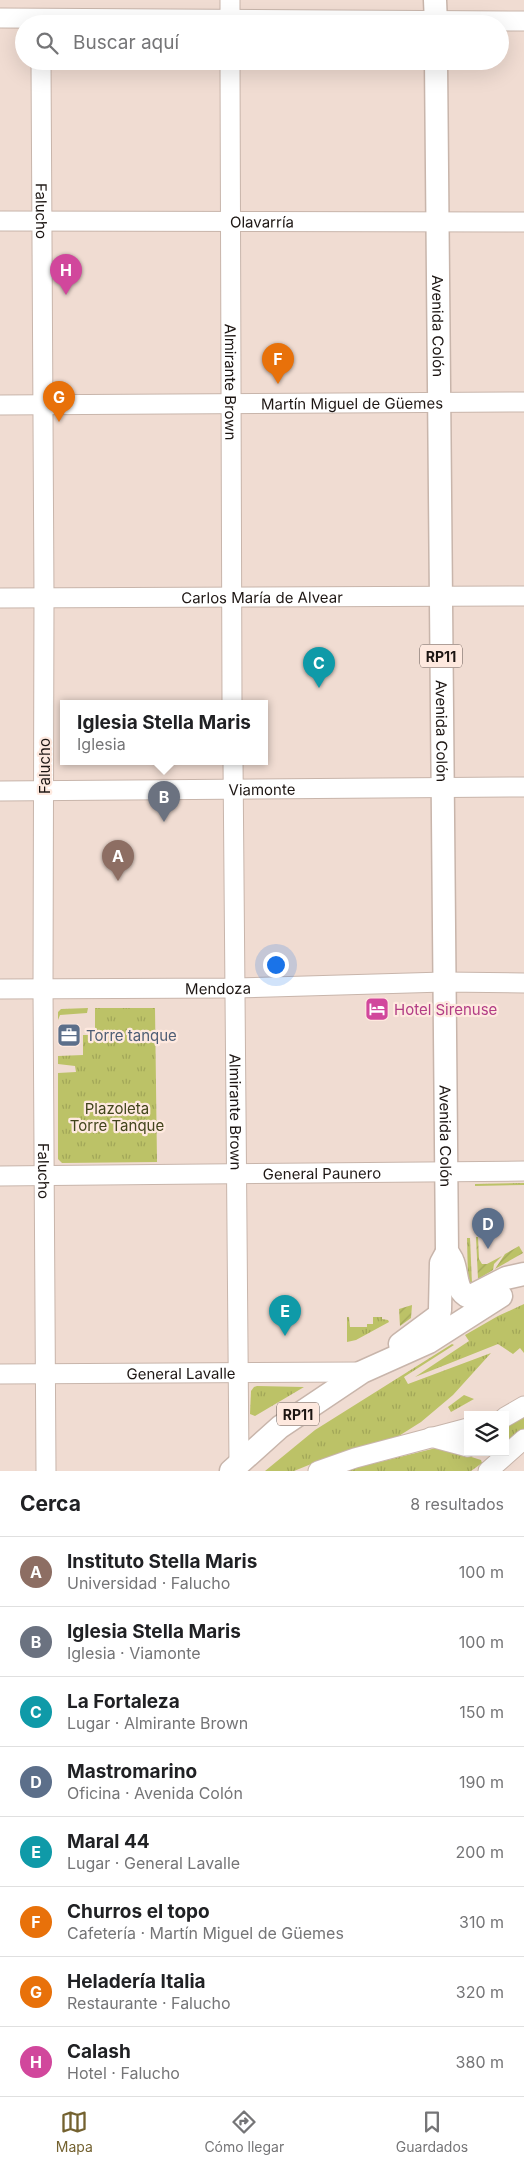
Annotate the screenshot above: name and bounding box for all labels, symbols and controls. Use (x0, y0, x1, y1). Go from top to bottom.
search box (15, 15, 509, 70)
icon: search (33, 29, 61, 57)
text: Buscar aquí (73, 31, 179, 54)
street label: Falucho (32, 183, 51, 239)
street label: Olavarría (230, 212, 294, 231)
pin: H (50, 254, 82, 295)
street label: Avenida Colón (428, 275, 448, 377)
street label: Almirante Brown (221, 324, 241, 440)
pin: F (262, 343, 294, 384)
pin: G (43, 381, 75, 422)
street label: Martín Miguel de Güemes (261, 393, 443, 413)
street label: Carlos María de Alvear (181, 587, 343, 607)
road number: RP11 (420, 644, 462, 668)
pin: C (303, 647, 335, 688)
street label: Avenida Colón (432, 680, 452, 782)
popup (60, 700, 268, 765)
text: Iglesia Stella Maris (77, 711, 251, 734)
text: Iglesia (77, 734, 126, 754)
street label: Falucho (35, 738, 54, 794)
street label: Viamonte (228, 779, 296, 799)
pin: B (148, 781, 180, 822)
pin: A (102, 840, 134, 881)
your location (263, 952, 289, 978)
street label: Mendoza (185, 978, 251, 998)
hotel icon: Hotel Sirenuse (364, 996, 390, 1022)
place label: Hotel Sirenuse (394, 1000, 497, 1019)
office icon: Torre tanque (56, 1022, 82, 1048)
place label: Torre tanque (86, 1026, 177, 1045)
street label: Almirante Brown (226, 1054, 246, 1170)
street label: Avenida Colón (436, 1085, 456, 1187)
park label: Plazoleta Torre Tanque (70, 1099, 164, 1135)
street label: Falucho (34, 1143, 54, 1199)
street label: General Paunero (263, 1163, 381, 1183)
pin: D (472, 1208, 504, 1249)
pin: E (269, 1295, 301, 1336)
street label: General Lavalle (126, 1363, 236, 1383)
road number: RP11 (277, 1402, 319, 1426)
map controls (464, 1411, 509, 1456)
button: layers (464, 1411, 509, 1456)
text: Cerca (20, 1491, 81, 1516)
text: 8 resultados (410, 1494, 504, 1514)
text: Instituto Stella Maris (67, 1550, 257, 1573)
text: A (30, 1562, 42, 1582)
text: 100 m (459, 1562, 504, 1582)
text: Universidad · Falucho (67, 1573, 230, 1593)
text: Iglesia Stella Maris (67, 1620, 241, 1643)
text: B (31, 1632, 41, 1652)
text: 100 m (459, 1632, 504, 1652)
text: Iglesia · Viamonte (67, 1643, 201, 1663)
text: La Fortaleza (67, 1690, 180, 1713)
text: C (30, 1702, 42, 1722)
text: 150 m (459, 1702, 504, 1722)
text: Lugar · Almirante Brown (67, 1713, 248, 1733)
text: Mastromarino (67, 1760, 197, 1783)
text: D (30, 1772, 42, 1792)
text: 190 m (459, 1772, 504, 1792)
text: Oficina · Avenida Colón (67, 1783, 243, 1803)
text: Maral 44 (67, 1830, 150, 1853)
text: E (31, 1842, 41, 1862)
text: 200 m (456, 1842, 504, 1862)
text: Lugar · General Lavalle (67, 1853, 240, 1873)
text: Churros el topo (67, 1900, 210, 1923)
text: F (31, 1912, 41, 1932)
text: 310 m (459, 1912, 504, 1932)
text: Cafetería · Martín Miguel de Güemes (67, 1923, 344, 1943)
text: Heladería Italia (67, 1970, 206, 1993)
text: G (30, 1982, 42, 2002)
text: 320 m (456, 1982, 504, 2002)
text: Restaurante · Falucho (67, 1993, 231, 2013)
text: Calash (67, 2040, 131, 2063)
text: H (30, 2052, 42, 2072)
text: 380 m (456, 2052, 504, 2072)
text: Hotel · Falucho (67, 2063, 180, 2083)
tab: Mapa (56, 2108, 93, 2155)
tab: Cómo llegar (204, 2108, 284, 2155)
tab: Guardados (396, 2108, 468, 2155)

